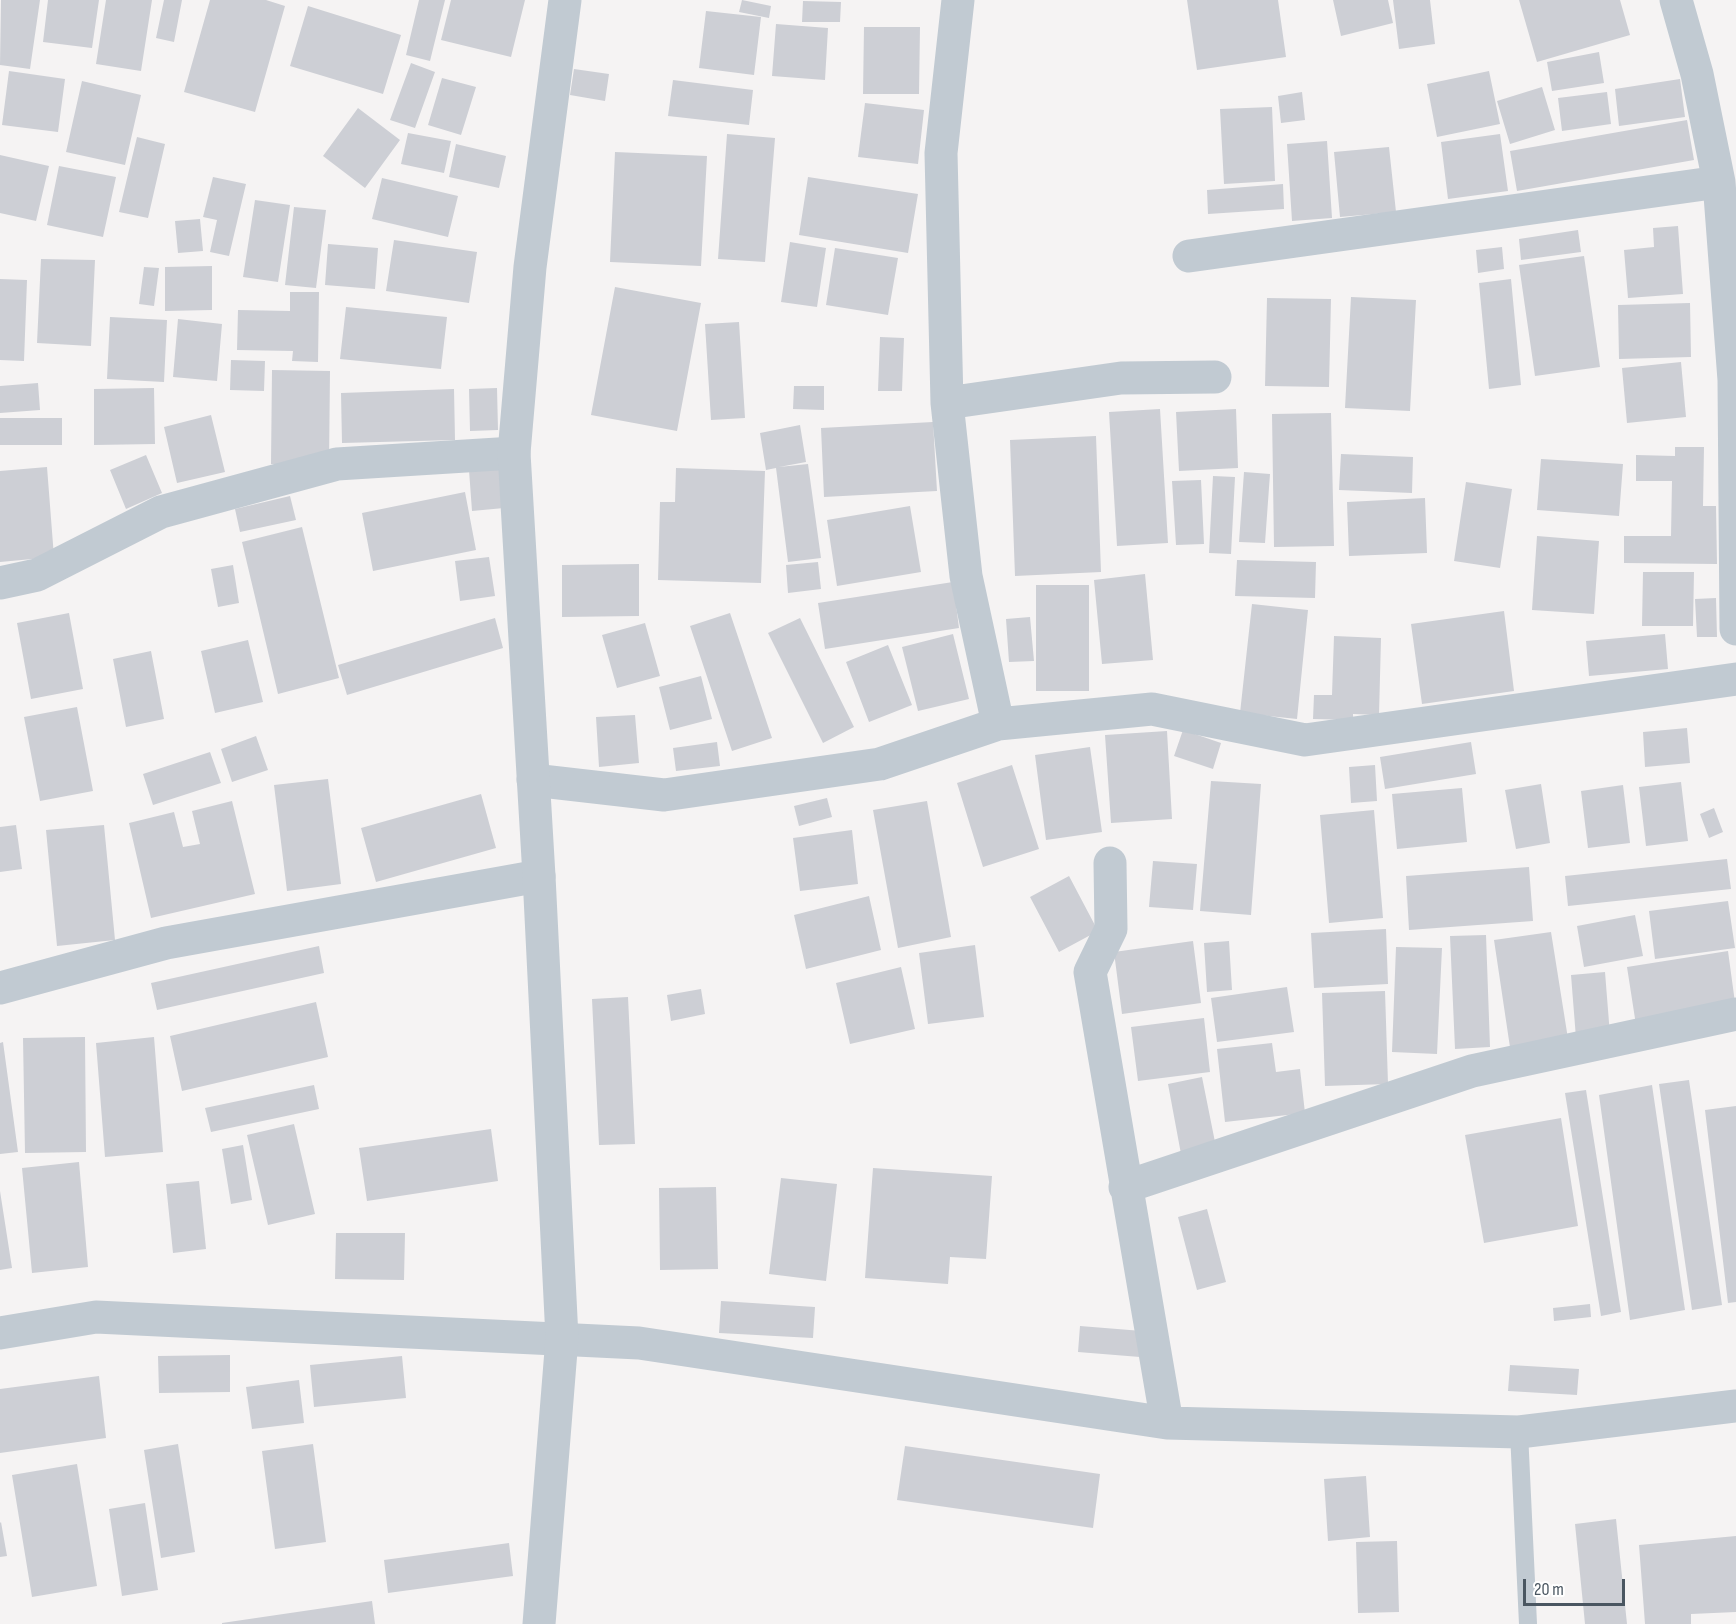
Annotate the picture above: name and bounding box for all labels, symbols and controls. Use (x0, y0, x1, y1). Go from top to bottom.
scale bar (1526, 1567, 1628, 1605)
text: 20 m (1534, 1579, 1564, 1600)

